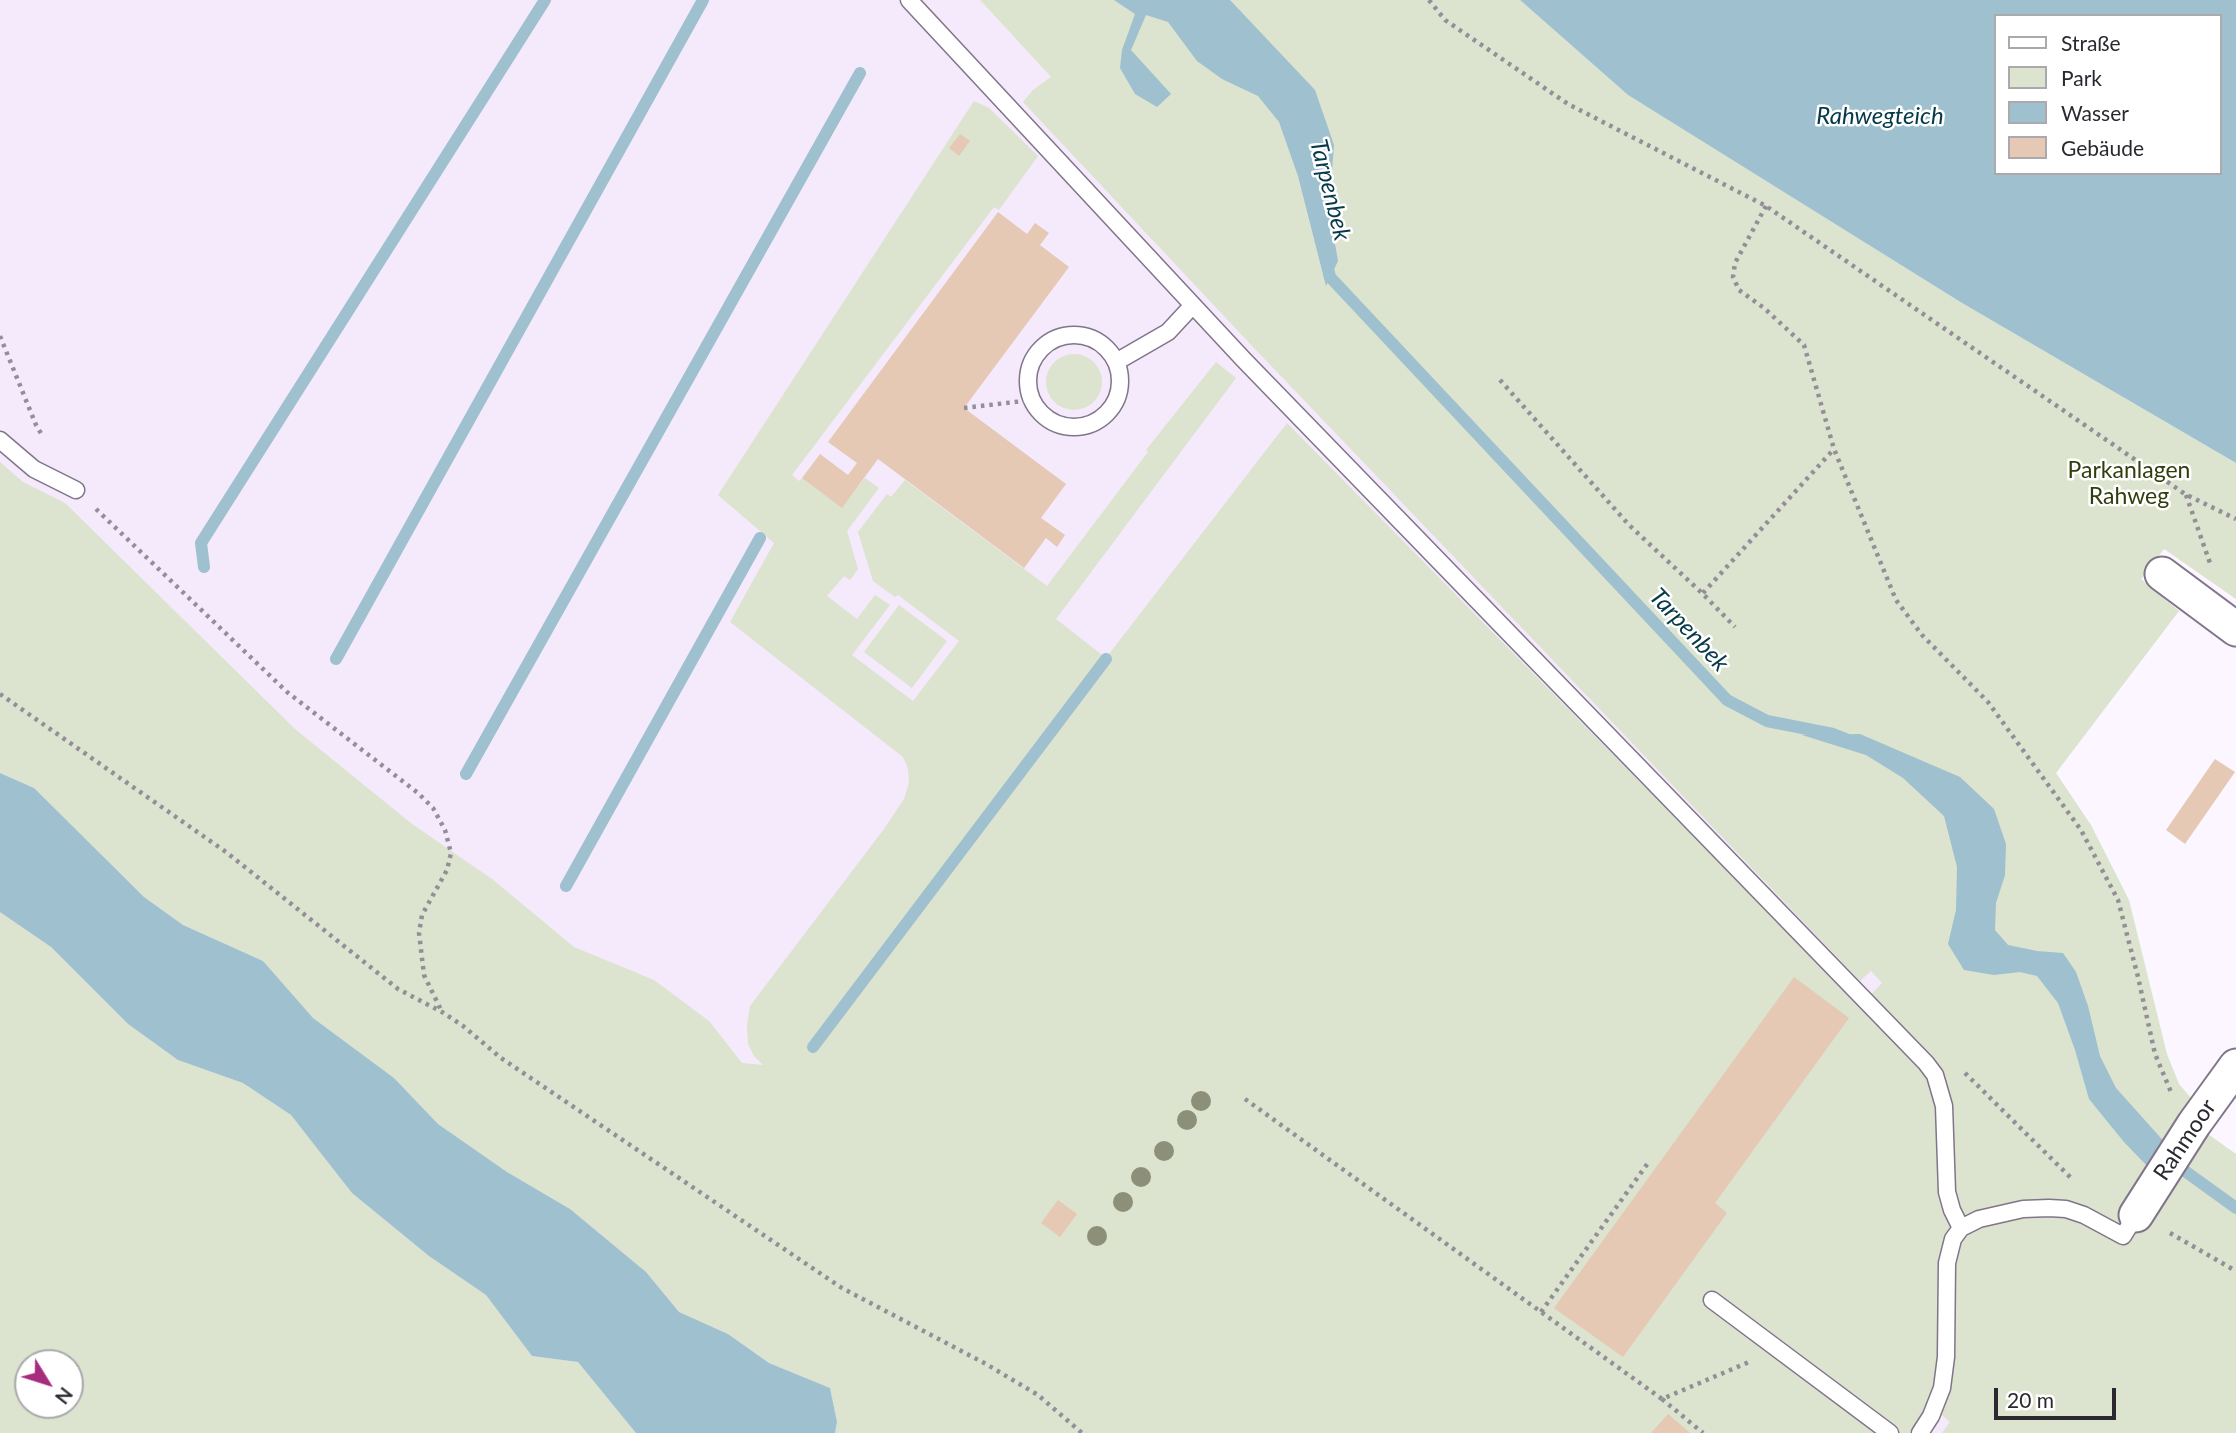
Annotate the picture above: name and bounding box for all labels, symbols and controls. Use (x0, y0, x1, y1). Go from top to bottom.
legend (1994, 14, 2222, 175)
text: Straße (2061, 30, 2121, 55)
text: Park (2061, 65, 2102, 90)
text: Wasser (2061, 100, 2129, 125)
water label: Rahwegteich (1816, 102, 1944, 130)
text: Gebäude (2061, 135, 2144, 160)
water label: Tarpenbek (1304, 136, 1356, 244)
park label: Parkanlagen Rahweg (2068, 457, 2190, 511)
water label: Tarpenbek (1643, 582, 1735, 678)
street label: Rahmoor (2148, 1094, 2222, 1186)
north arrow (14, 1349, 84, 1419)
scale bar (1998, 1374, 2120, 1418)
text: N (51, 1383, 78, 1409)
text: 20 m (2007, 1387, 2054, 1412)

